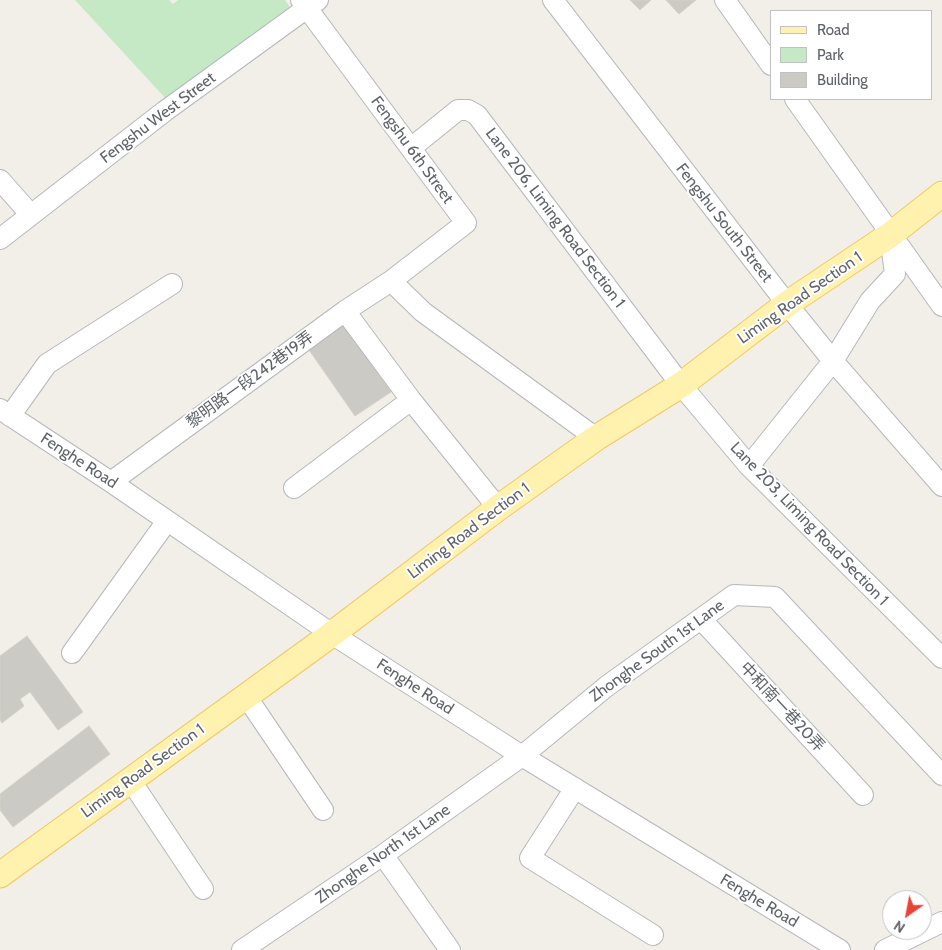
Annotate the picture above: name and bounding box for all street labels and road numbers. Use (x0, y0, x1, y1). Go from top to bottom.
street label: Fengshu West Street (97, 68, 219, 168)
street label: Fengshu 6th Street (367, 93, 457, 207)
street label: Lane 206, Liming Road Section 1 (481, 124, 629, 312)
street label: Fengshu South Street (672, 160, 776, 286)
street label: Liming Road Section 1 (734, 248, 866, 348)
street label: 黎明路一段242巷19弄 (183, 327, 317, 433)
street label: Fenghe Road (37, 429, 121, 493)
street label: Lane 203, Liming Road Section 1 (726, 438, 892, 610)
street label: Liming Road Section 1 (404, 479, 534, 583)
street label: Zhonghe South 1st Lane (586, 596, 728, 706)
street label: Fenghe Road (373, 655, 457, 719)
street label: 中和南一巷20弄 (736, 658, 828, 756)
street label: Liming Road Section 1 (78, 720, 208, 822)
street label: Zhonghe North 1st Lane (312, 800, 454, 908)
street label: Fenghe Road (716, 870, 802, 932)

